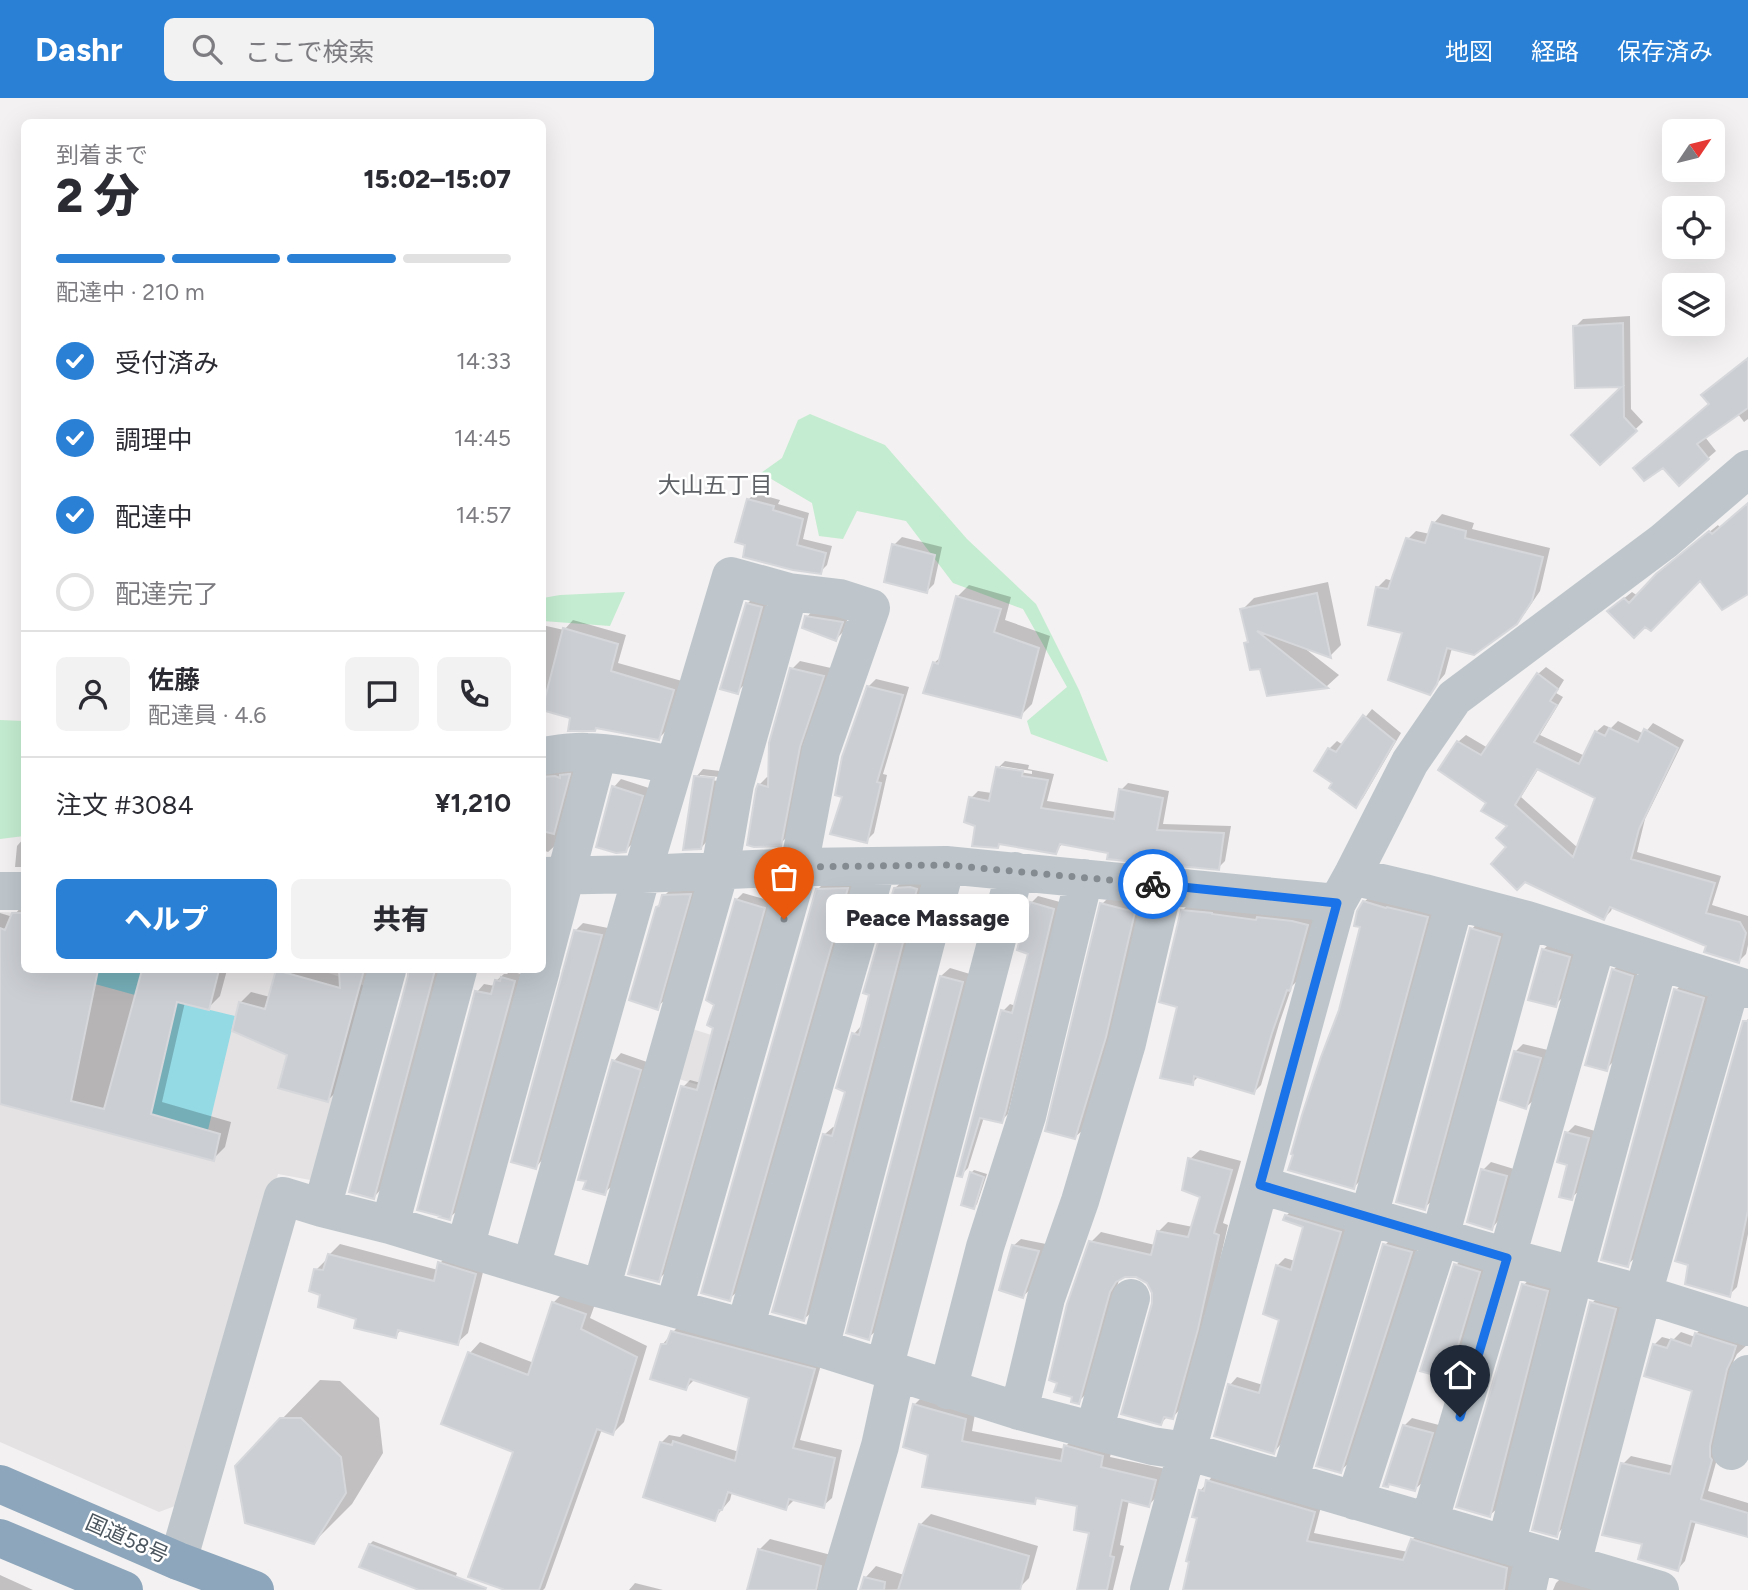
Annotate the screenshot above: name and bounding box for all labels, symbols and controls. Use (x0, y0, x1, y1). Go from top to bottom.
search box (164, 18, 654, 81)
text: Dashr (35, 30, 122, 69)
icon: search (188, 30, 226, 68)
text: ここで検索 (244, 36, 374, 68)
text: 地図 (1445, 37, 1493, 66)
text: 経路 (1531, 37, 1579, 66)
text: 保存済み (1617, 37, 1713, 66)
north arrow (1662, 119, 1726, 182)
map controls (1662, 119, 1725, 336)
text: 到着まで (56, 141, 148, 169)
text: 15:02–15:07 (363, 163, 511, 195)
text: 2 分 (56, 168, 140, 224)
button: locate (1662, 196, 1725, 259)
button: layers (1662, 273, 1725, 336)
text: 配達中 · 210 m (56, 278, 205, 306)
icon: check (56, 342, 94, 380)
text: 受付済み (115, 347, 219, 379)
text: 14:33 (456, 347, 511, 375)
icon: check (56, 419, 94, 457)
text: 調理中 (115, 424, 193, 456)
text: 14:45 (454, 424, 511, 452)
district label: 大山五丁目 (658, 471, 773, 499)
icon: check (56, 496, 94, 534)
text: 配達中 (115, 501, 193, 533)
text: 14:57 (456, 501, 511, 529)
text: 配達完了 (115, 578, 219, 610)
button: person (56, 657, 130, 731)
button: chat (345, 657, 419, 731)
button: phone (437, 657, 511, 731)
text: 佐藤 (148, 664, 200, 696)
text: 配達員 · 4.6 (148, 701, 266, 729)
text: ¥1,210 (435, 787, 511, 819)
text: 注文 #3084 (56, 789, 194, 821)
pin (754, 847, 814, 919)
courier (1118, 849, 1188, 919)
icon: bag (765, 858, 803, 896)
icon: bike (1134, 865, 1172, 903)
button: ヘルプ (56, 879, 277, 959)
button: 共有 (291, 879, 511, 959)
callout: Peace Massage (826, 894, 1029, 944)
text: Peace Massage (846, 904, 1009, 932)
pin (1430, 1345, 1490, 1417)
icon: home (1441, 1356, 1479, 1394)
street label: 国道58号 (82, 1509, 172, 1568)

